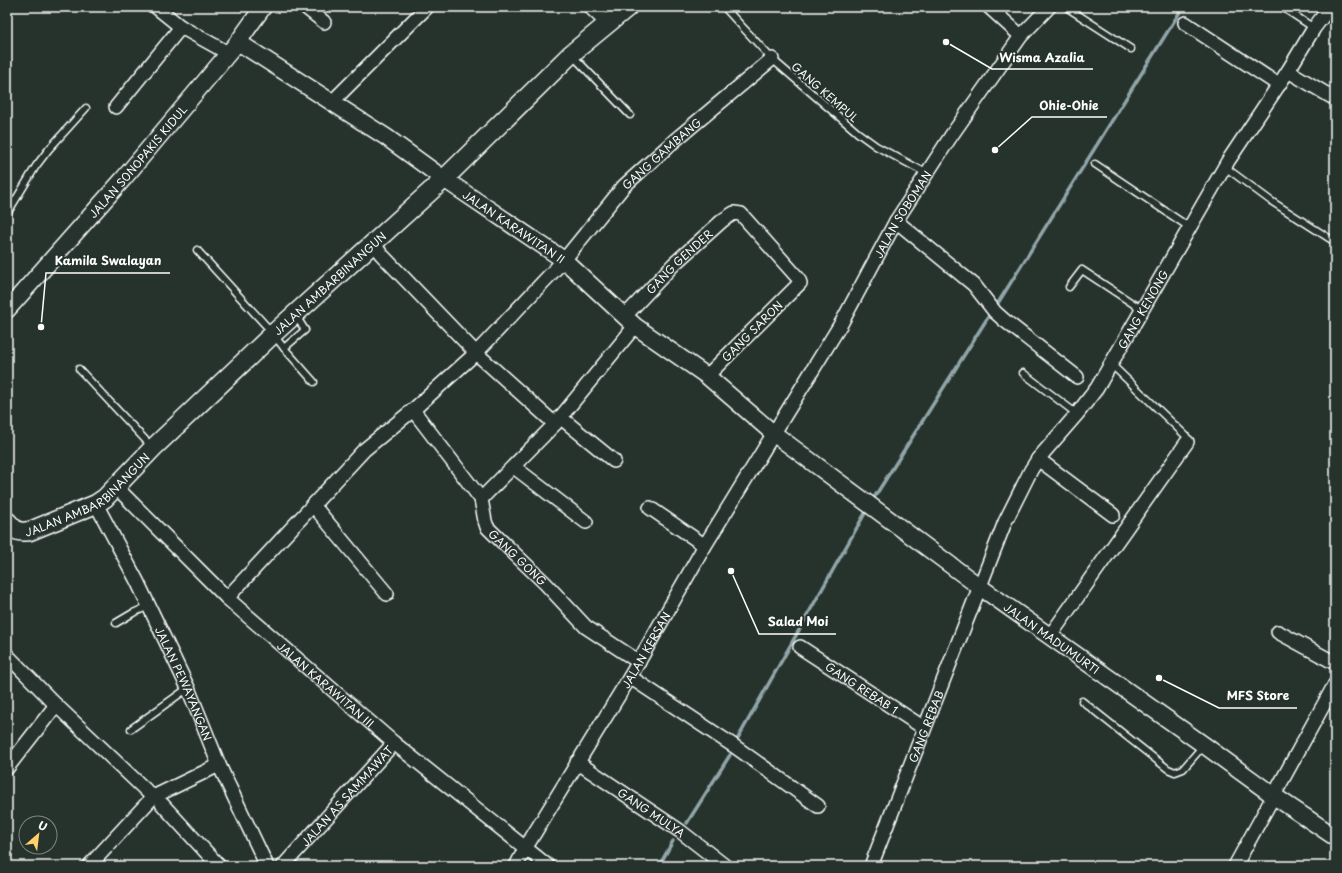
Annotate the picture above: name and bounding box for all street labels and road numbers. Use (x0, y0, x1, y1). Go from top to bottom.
street label: GANG KEMPUL (788, 58, 862, 126)
street label: JALAN SONOPAKIS KIDUL (84, 100, 191, 221)
street label: GANG GAMBANG (618, 113, 705, 193)
street label: JALAN SOBOMAN (869, 167, 935, 261)
street label: JALAN KARAWITAN II (459, 186, 569, 267)
street label: GANG GENDER (642, 225, 716, 297)
street label: JALAN AMBARBINANGUN (269, 227, 390, 339)
street label: GANG KENONG (1113, 266, 1172, 352)
street label: GANG SARON (718, 297, 786, 365)
street label: JALAN AMBARBINANGUN (24, 449, 153, 540)
street label: GANG GONG (485, 525, 551, 589)
street label: JALAN MADUMURTI (1001, 598, 1103, 677)
street label: JALAN KERSAN (617, 608, 674, 691)
street label: JALAN PEWAYANGAN (151, 623, 217, 743)
street label: JALAN KARAWITAN III (274, 637, 378, 731)
street label: GANG REBAB 1 (822, 658, 902, 717)
street label: GANG REBAB (904, 688, 947, 765)
street label: JALAN AS SAMMAWAT (297, 741, 397, 850)
street label: GANG MULYA (615, 783, 689, 841)

